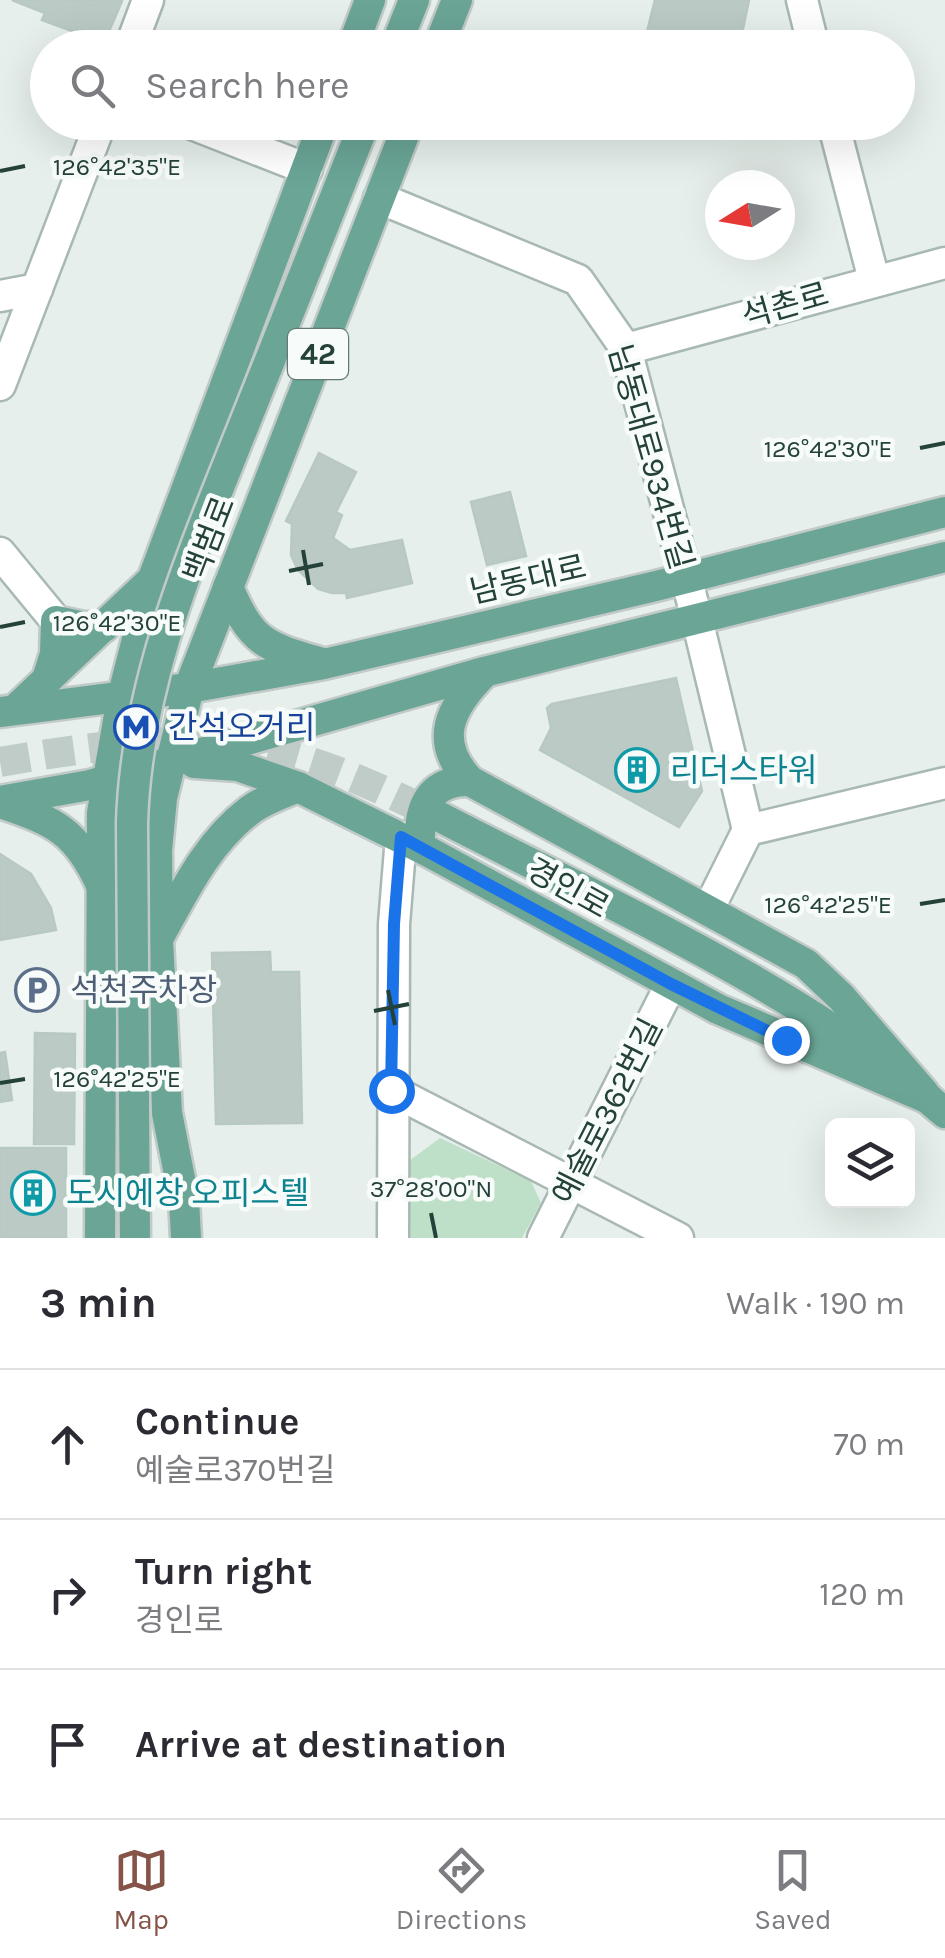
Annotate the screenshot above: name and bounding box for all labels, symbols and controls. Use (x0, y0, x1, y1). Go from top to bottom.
search box (30, 30, 915, 140)
icon: search (65, 58, 120, 113)
text: Search here (145, 63, 349, 108)
text: 126°42'35"E (53, 152, 181, 181)
north arrow (705, 170, 795, 260)
street label: 석촌로 (738, 276, 833, 335)
road number: 42 (288, 329, 348, 379)
street label: 남동대로934번길 (601, 341, 700, 574)
text: 126°42'30"E (764, 434, 892, 463)
street label: 백범로 (176, 491, 243, 587)
street label: 남동대로 (467, 548, 590, 611)
text: 126°42'30"E (53, 608, 181, 637)
metro station icon: 간석오거리 (113, 704, 159, 750)
place label: 간석오거리 (168, 709, 315, 746)
building icon: 리더스타워 (614, 747, 660, 793)
place label: 리더스타워 (670, 752, 817, 789)
street label: 경인로 (520, 851, 615, 926)
text: 126°42'25"E (764, 890, 892, 919)
parking icon: 석천주차장 (14, 967, 60, 1013)
place label: 석천주차장 (70, 972, 217, 1009)
street label: 예술로362번길 (545, 1012, 670, 1210)
route end (764, 1018, 810, 1064)
text: 126°42'25"E (53, 1064, 181, 1093)
route start (369, 1068, 415, 1114)
map controls (825, 1118, 915, 1208)
button: layers (825, 1118, 915, 1208)
building icon: 도시에창 오피스텔 (10, 1170, 56, 1216)
text: 37°28'00"N (370, 1174, 492, 1203)
place label: 도시에창 오피스텔 (66, 1175, 309, 1212)
text: 3 min (40, 1278, 157, 1328)
text: Walk · 190 m (726, 1285, 905, 1322)
text: Continue (135, 1399, 299, 1444)
icon: ahead (40, 1417, 95, 1472)
text: 70 m (833, 1426, 905, 1463)
text: 예술로370번길 (135, 1452, 335, 1489)
text: Turn right (135, 1549, 312, 1594)
icon: right (40, 1567, 95, 1622)
text: 120 m (819, 1576, 905, 1613)
text: 경인로 (135, 1602, 223, 1639)
icon: arrive (40, 1717, 95, 1772)
text: Arrive at destination (135, 1722, 507, 1767)
tab: Map (113, 1843, 169, 1936)
tab: Directions (396, 1843, 527, 1936)
tab: Saved (754, 1843, 832, 1936)

